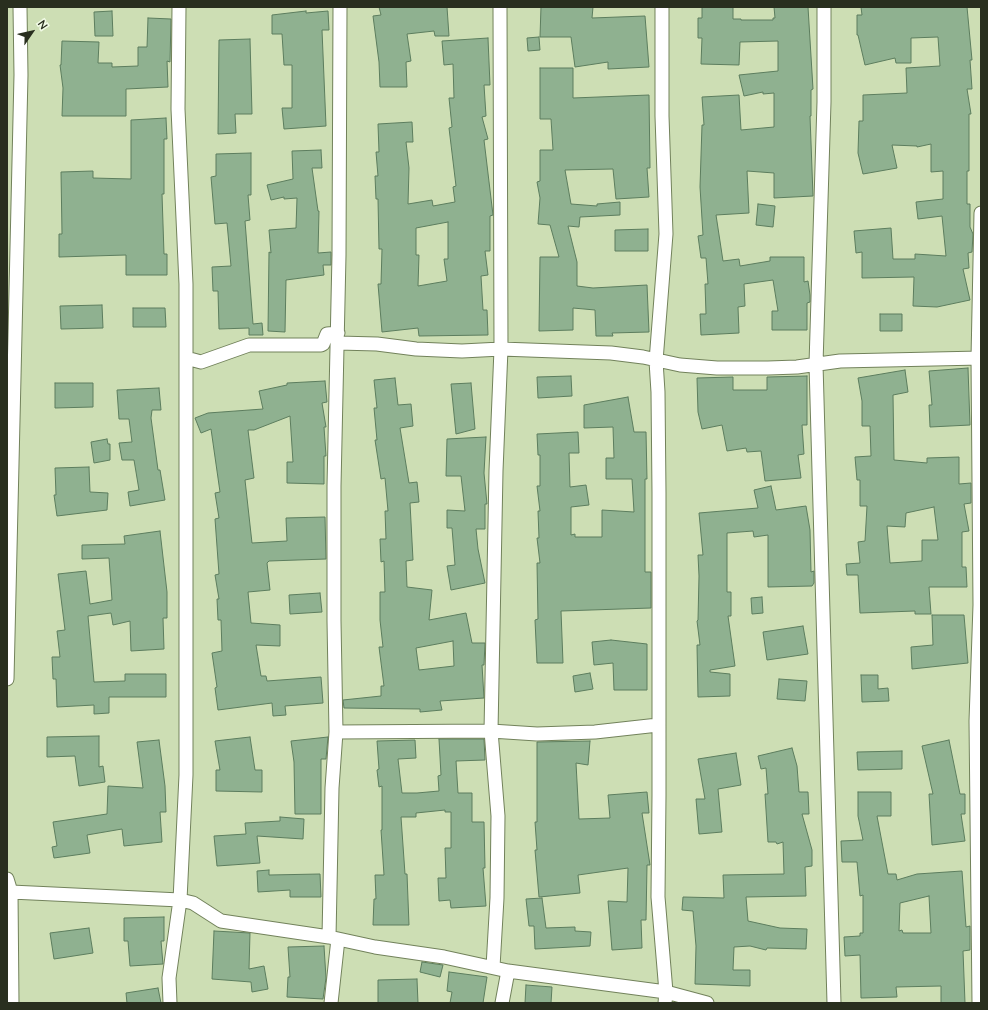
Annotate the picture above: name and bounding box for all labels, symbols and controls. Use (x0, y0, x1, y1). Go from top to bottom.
north arrow (12, 12, 52, 52)
text: N (34, 17, 51, 33)

